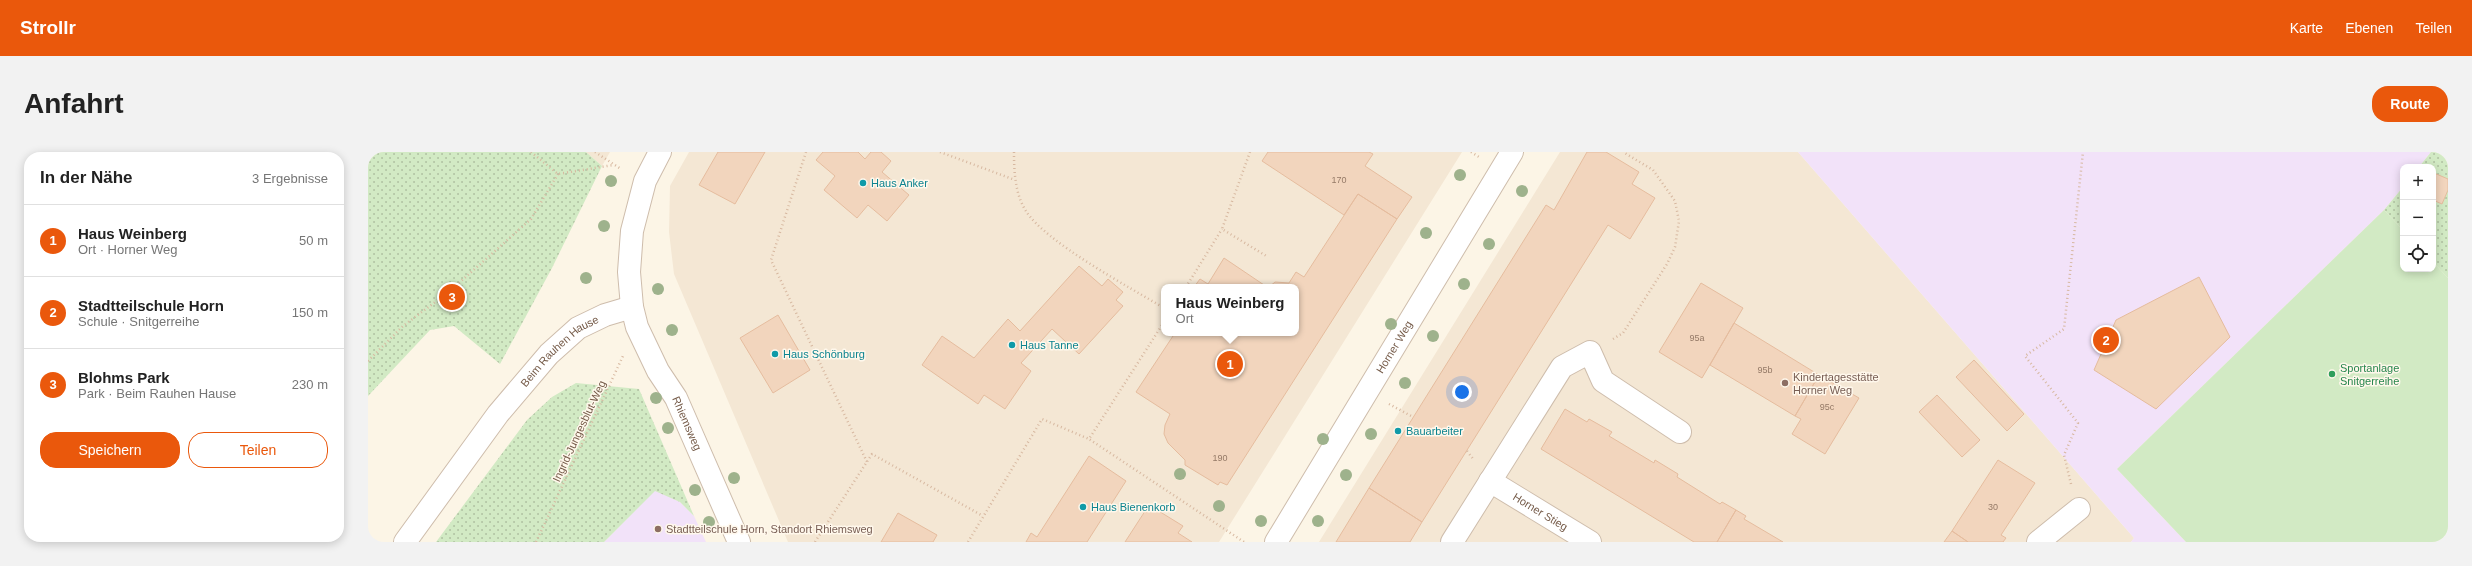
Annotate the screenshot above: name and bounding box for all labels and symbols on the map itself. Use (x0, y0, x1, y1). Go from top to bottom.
house number: 170 (1331, 175, 1347, 185)
place label: Haus Anker (871, 177, 928, 189)
marker: Haus Anker (858, 178, 868, 188)
pin: 3 (439, 282, 465, 312)
street label: Beim Rauhen Hause (518, 313, 600, 389)
street label: Horner Weg (1374, 319, 1414, 375)
pin: 2 (2093, 325, 2119, 355)
house number: 95a (1689, 333, 1705, 343)
place label: Haus Tanne (1020, 339, 1079, 351)
marker: Haus Tanne (1007, 340, 1017, 350)
place label: Haus Schönburg (783, 348, 865, 360)
marker: Haus Schönburg (770, 349, 780, 359)
pin: 1 (1217, 349, 1243, 379)
place label: Sportanlage Snitgerreihe (2340, 362, 2399, 387)
house number: 95b (1757, 365, 1773, 375)
marker: Sportanlage Snitgerreihe (2327, 369, 2337, 379)
place label: Kindertagesstätte Horner Weg (1793, 371, 1879, 396)
street label: Ingrid-Jungesblut-Weg (550, 378, 608, 484)
marker: Kindertagesstätte Horner Weg (1780, 378, 1790, 388)
your location (1452, 382, 1472, 402)
street label: Rhiemsweg (670, 395, 704, 452)
house number: 95c (1820, 402, 1835, 412)
place label: Bauarbeiter (1406, 425, 1463, 437)
marker: Bauarbeiter (1393, 426, 1403, 436)
house number: 190 (1212, 453, 1228, 463)
street label: Horner Stieg (1511, 490, 1570, 533)
place label: Haus Bienenkorb (1091, 501, 1175, 513)
marker: Haus Bienenkorb (1078, 502, 1088, 512)
house number: 30 (1988, 502, 1998, 512)
place label: Stadtteilschule Horn, Standort Rhiemsweg (666, 523, 873, 535)
marker: Stadtteilschule Horn, Standort Rhiemsweg (653, 524, 663, 534)

